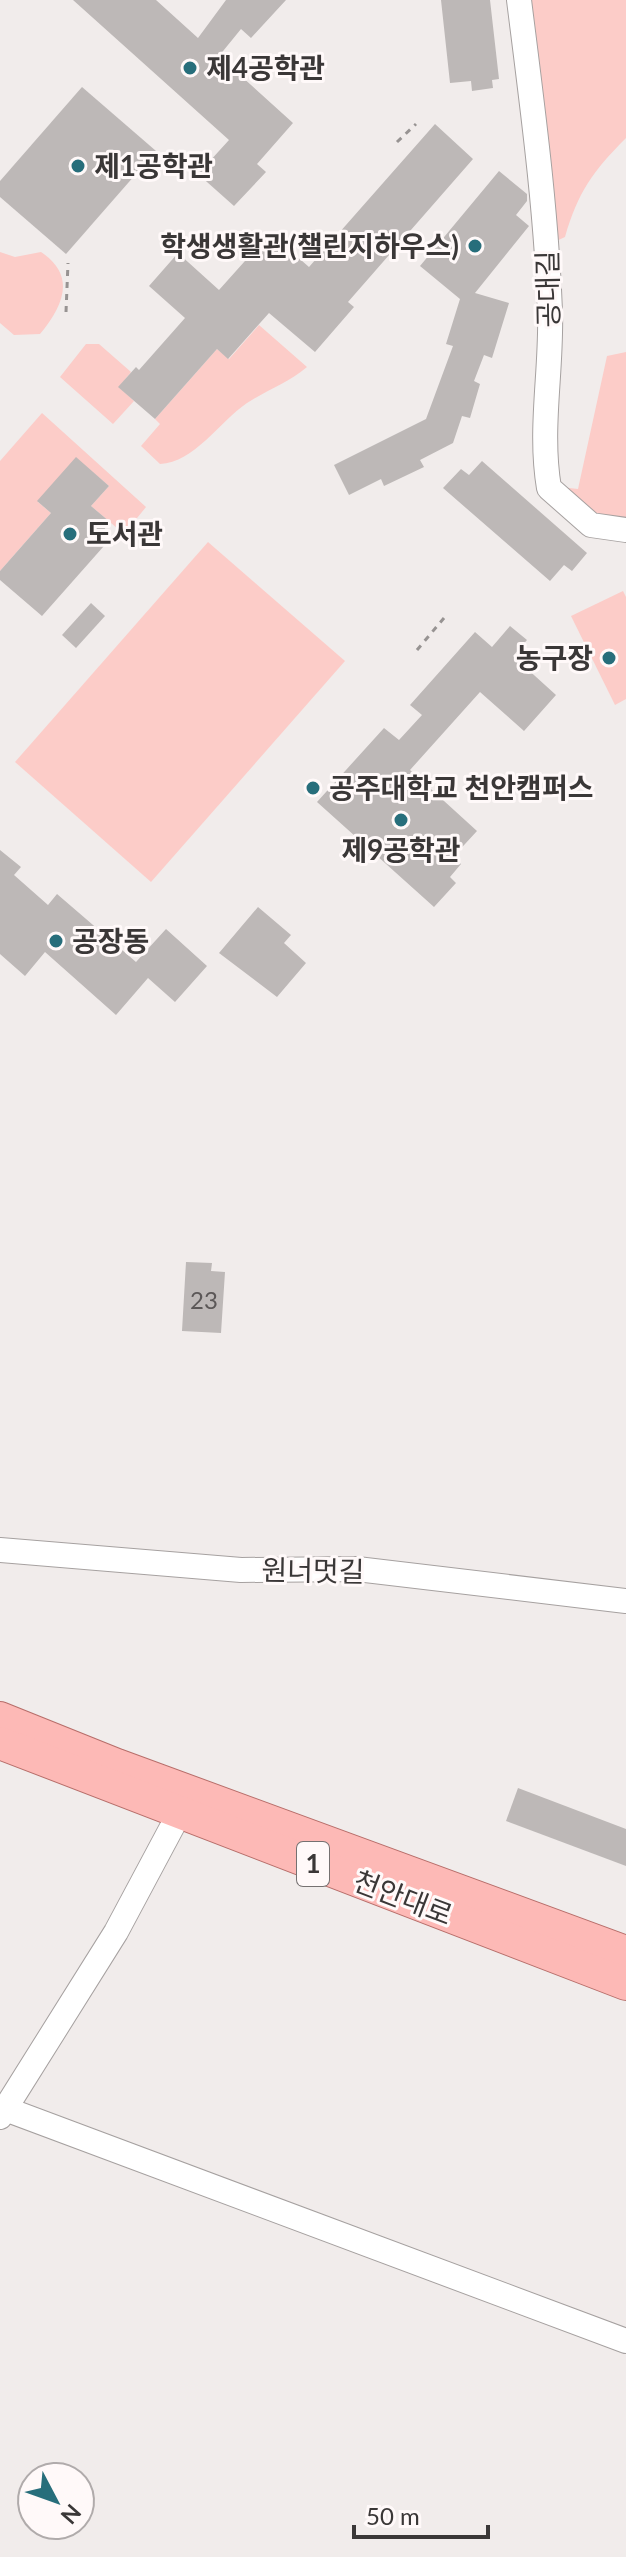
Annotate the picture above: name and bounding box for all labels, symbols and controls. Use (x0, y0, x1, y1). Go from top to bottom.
place label: 제4공학관 (206, 50, 325, 84)
marker: 제4공학관 (181, 59, 199, 77)
place label: 제1공학관 (94, 148, 213, 182)
marker: 제1공학관 (69, 157, 87, 175)
place label: 학생생활관(챌린지하우스) (160, 228, 459, 262)
marker: 학생생활관(챌린지하우스) (466, 237, 484, 255)
street label: 공대길 (529, 250, 565, 328)
place label: 도서관 (86, 516, 163, 550)
marker: 도서관 (61, 525, 79, 543)
place label: 농구장 (516, 640, 593, 674)
marker: 농구장 (600, 649, 618, 667)
place label: 공주대학교 천안캠퍼스 (329, 770, 593, 804)
marker: 공주대학교 천안캠퍼스 (304, 779, 322, 797)
marker: 제9공학관 (392, 811, 410, 829)
place label: 제9공학관 (341, 832, 461, 866)
place label: 공장동 (72, 923, 149, 957)
marker: 공장동 (47, 932, 65, 950)
house number: 23 (190, 1285, 218, 1314)
street label: 원너멋길 (261, 1552, 365, 1588)
road number: 1 (297, 1842, 329, 1886)
street label: 천안대로 (349, 1863, 458, 1931)
north arrow (16, 2461, 96, 2541)
scale bar (354, 2489, 488, 2539)
text: N (56, 2499, 87, 2530)
text: 50 m (366, 2501, 420, 2530)

